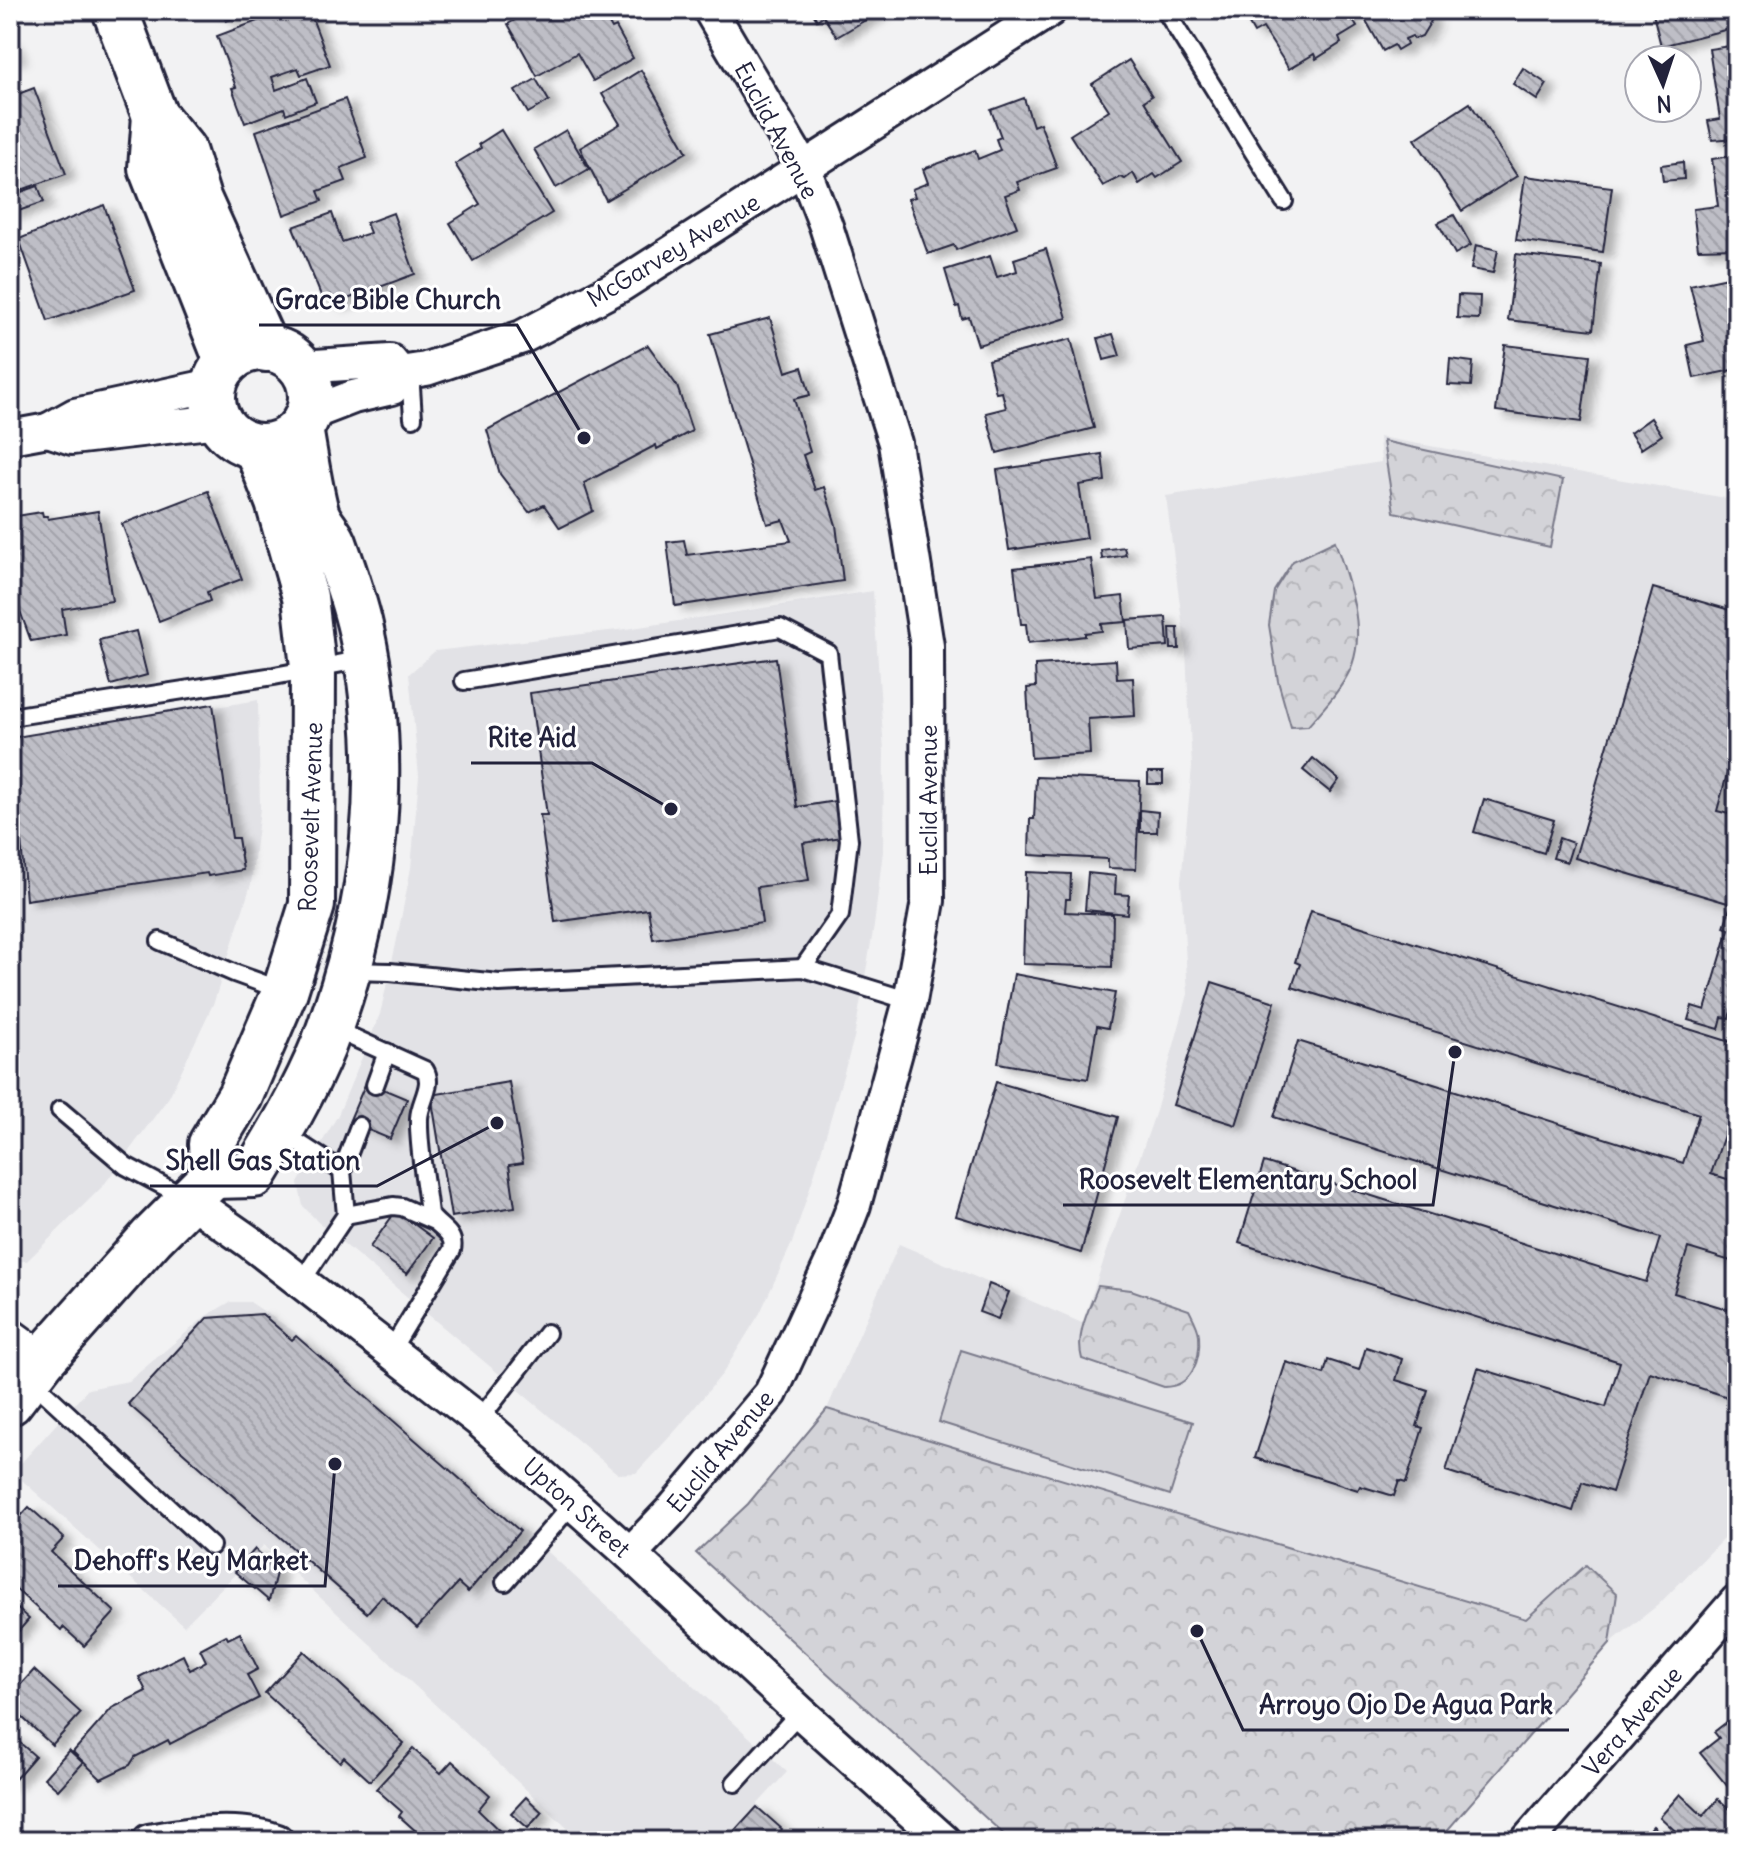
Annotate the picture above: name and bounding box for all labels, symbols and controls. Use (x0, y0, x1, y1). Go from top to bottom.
north arrow (1623, 44, 1703, 124)
street label: Euclid Avenue (728, 56, 826, 204)
text: N (1656, 90, 1672, 118)
street label: McGarvey Avenue (581, 187, 765, 313)
callout: Grace Bible Church (259, 275, 517, 325)
text: Grace Bible Church (275, 283, 501, 316)
callout: Rite Aid (471, 713, 592, 763)
street label: Roosevelt Avenue (292, 721, 328, 913)
text: Rite Aid (488, 721, 576, 754)
street label: Euclid Avenue (913, 725, 943, 875)
callout: Shell Gas Station (150, 1136, 377, 1186)
text: Shell Gas Station (166, 1144, 360, 1177)
callout: Roosevelt Elementary School (1063, 1155, 1433, 1205)
text: Roosevelt Elementary School (1079, 1163, 1417, 1196)
street label: Euclid Avenue (660, 1384, 780, 1518)
street label: Upton Street (517, 1451, 637, 1563)
callout: Dehoff's Key Market (58, 1536, 325, 1586)
text: Dehoff's Key Market (74, 1544, 308, 1577)
street label: Vera Avenue (1576, 1660, 1688, 1782)
callout: Arroyo Ojo De Agua Park (1243, 1680, 1569, 1730)
text: Arroyo Ojo De Agua Park (1259, 1688, 1553, 1721)

